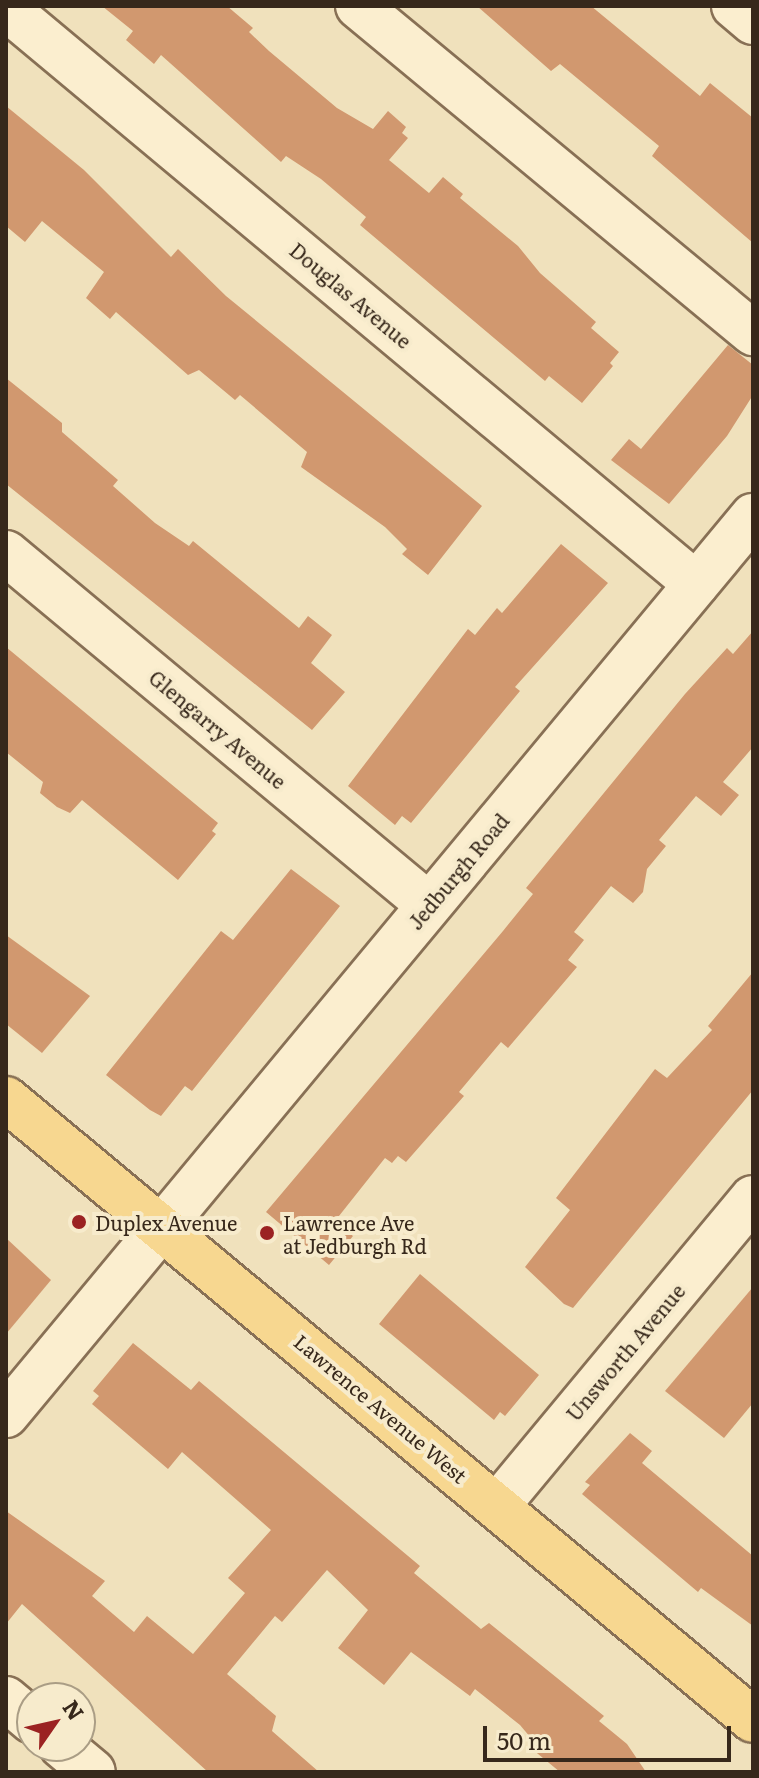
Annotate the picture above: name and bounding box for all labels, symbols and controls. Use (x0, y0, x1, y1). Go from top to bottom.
street label: Douglas Avenue (285, 237, 417, 353)
street label: Glengarry Avenue (145, 665, 291, 793)
street label: Jedburgh Road (403, 808, 513, 934)
place label: Duplex Avenue (95, 1210, 237, 1234)
place label: Lawrence Ave at Jedburgh Rd (283, 1210, 427, 1257)
marker: Duplex Avenue (70, 1213, 88, 1231)
marker: Lawrence Ave at Jedburgh Rd (258, 1224, 276, 1242)
street label: Unsworth Avenue (561, 1279, 689, 1425)
street label: Lawrence Avenue West (290, 1329, 472, 1487)
north arrow (16, 1682, 96, 1762)
text: N (56, 1693, 93, 1726)
scale bar (487, 1710, 735, 1760)
text: 50 m (497, 1722, 551, 1757)

